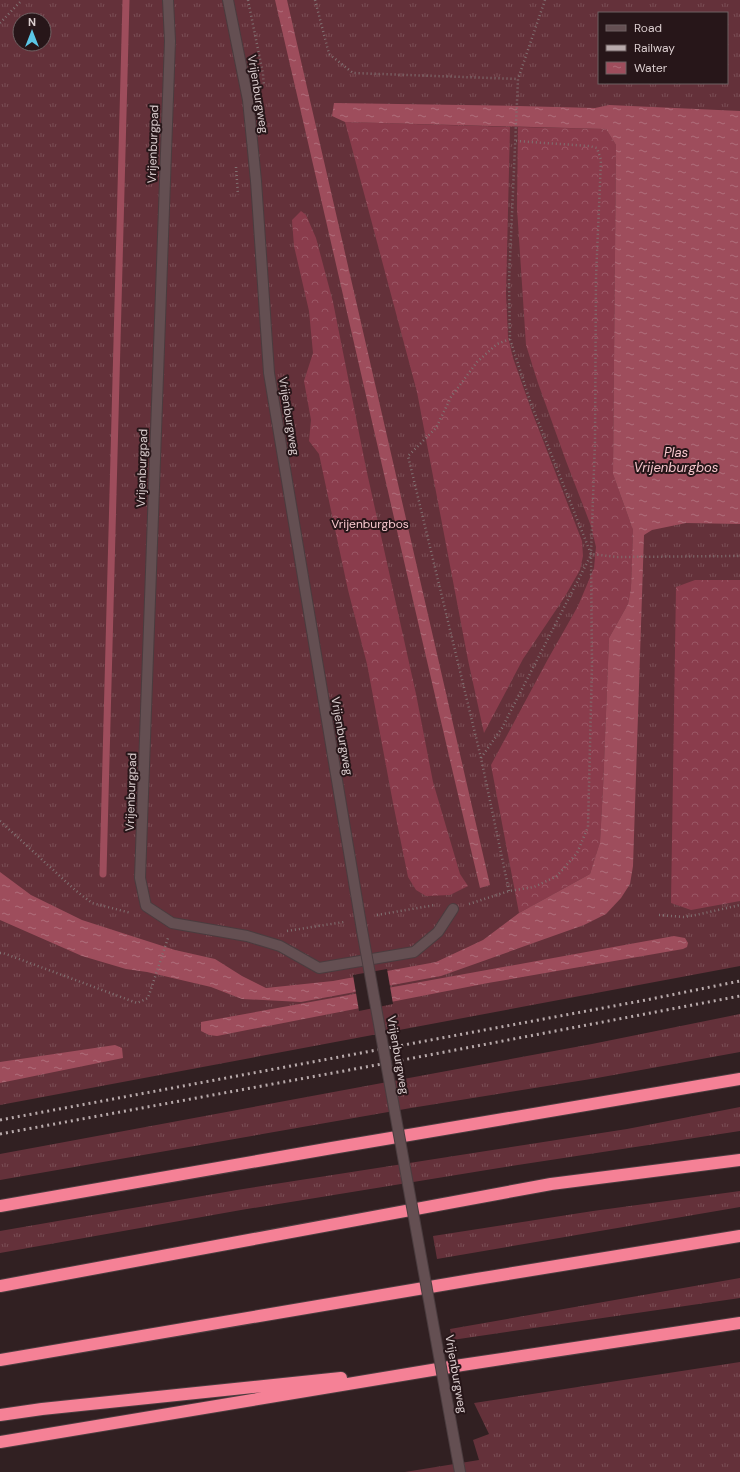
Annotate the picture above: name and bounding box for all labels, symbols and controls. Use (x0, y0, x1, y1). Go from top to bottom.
north arrow (12, 12, 52, 52)
legend (598, 12, 728, 84)
text: N (28, 15, 36, 29)
text: Road (634, 20, 662, 36)
text: Railway (634, 40, 675, 56)
street label: Vrijenburgweg (244, 54, 272, 135)
text: Water (634, 60, 668, 76)
street label: Vrijenburgpad (144, 104, 162, 184)
street label: Vrijenburgweg (275, 376, 303, 457)
street label: Vrijenburgpad (133, 428, 151, 508)
water label: Plas Vrijenburgbos (634, 444, 718, 476)
park label: Vrijenburgbos (331, 516, 409, 532)
street label: Vrijenburgweg (327, 696, 357, 777)
street label: Vrijenburgpad (122, 752, 140, 832)
street label: Vrijenburgweg (383, 1015, 413, 1096)
street label: Vrijenburgweg (441, 1334, 471, 1415)

